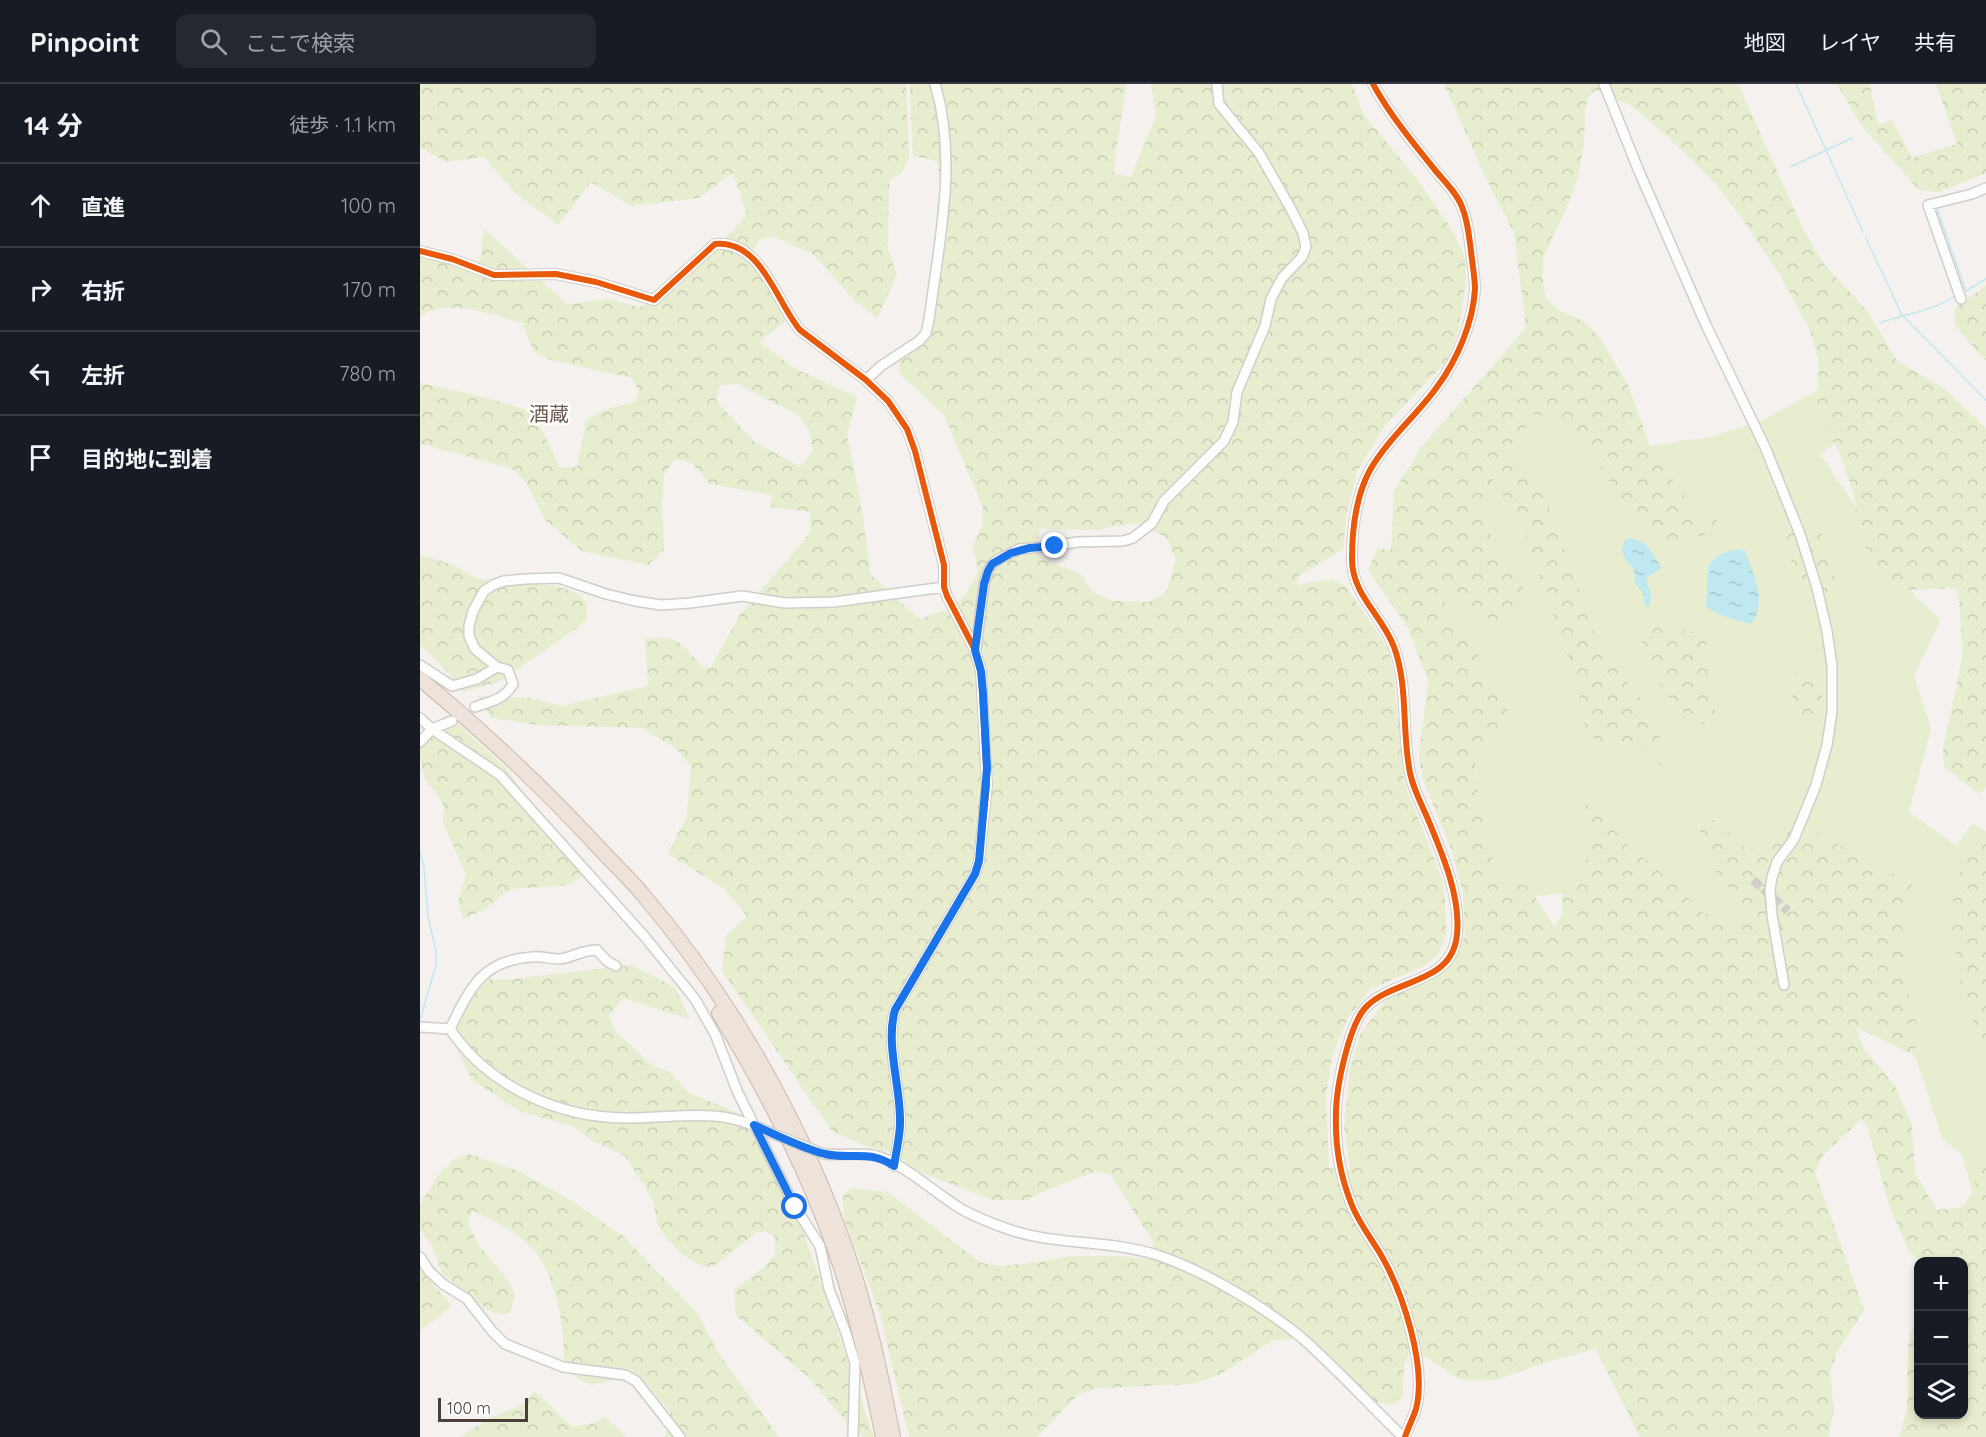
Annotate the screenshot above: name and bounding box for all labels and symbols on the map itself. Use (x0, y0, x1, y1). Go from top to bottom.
district label: 酒蔵 (529, 401, 569, 426)
route end (1041, 532, 1067, 558)
route start (781, 1193, 807, 1219)
scale bar (438, 1395, 528, 1422)

